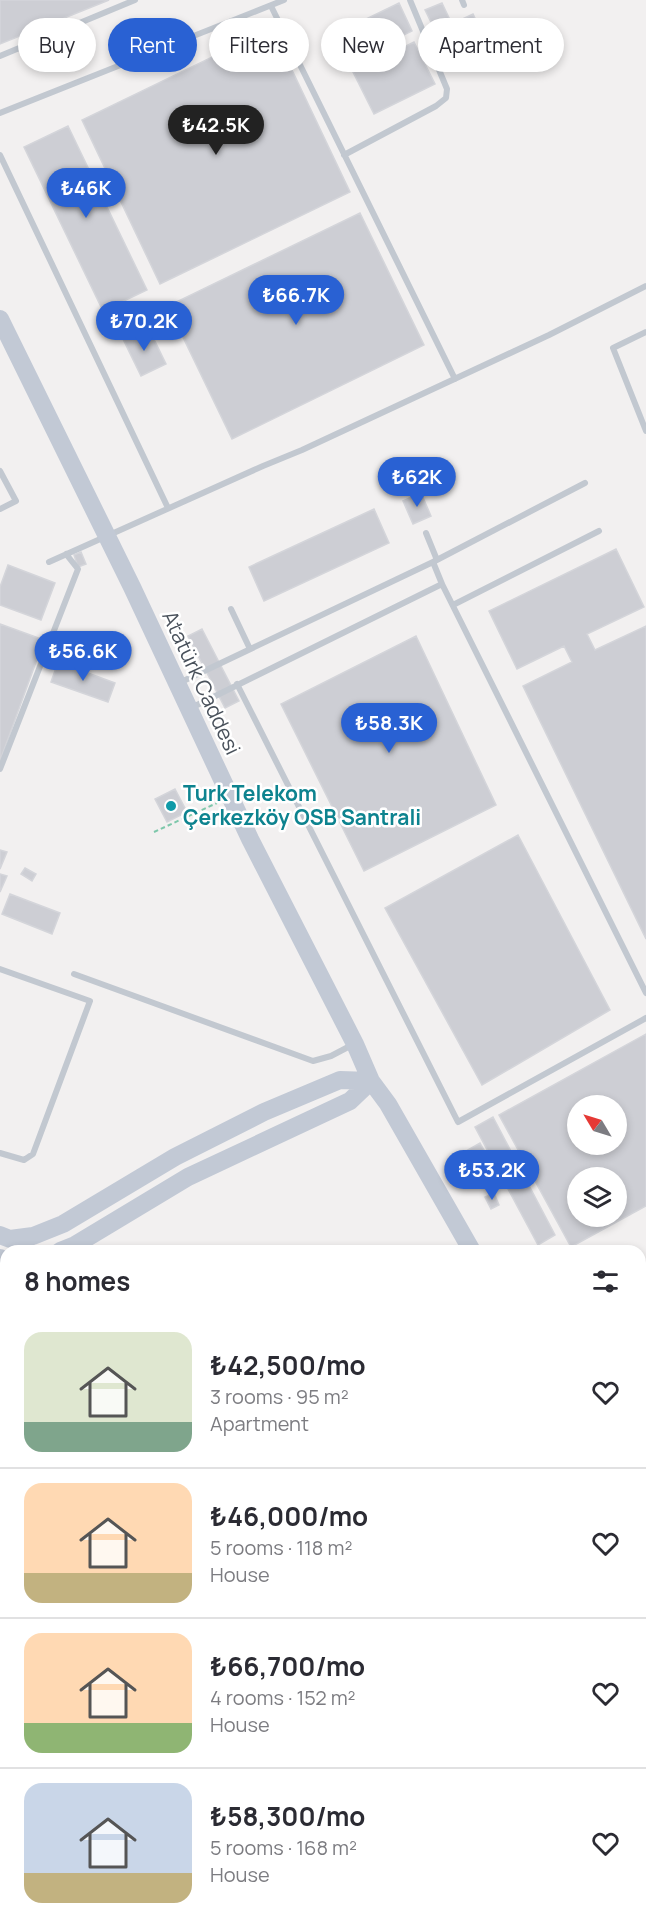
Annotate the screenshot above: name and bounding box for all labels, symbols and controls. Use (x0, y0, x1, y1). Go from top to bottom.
chip: Buy (18, 18, 96, 72)
chip: Rent (108, 18, 197, 72)
chip: Filters (209, 18, 309, 72)
chip: New (321, 18, 406, 72)
chip: Apartment (418, 18, 564, 72)
pin: ₺42.5K (167, 105, 265, 156)
text: ₺42.5K (182, 111, 250, 138)
pin: ₺46K (50, 168, 122, 219)
text: ₺46K (61, 174, 111, 201)
pin: ₺66.7K (247, 275, 345, 326)
text: ₺66.7K (262, 281, 330, 308)
pin: ₺70.2K (95, 301, 193, 352)
text: ₺70.2K (110, 307, 178, 334)
pin: ₺62K (381, 457, 453, 508)
text: ₺62K (392, 463, 442, 490)
street label: Atatürk Caddesi (156, 606, 248, 759)
pin: ₺56.6K (34, 631, 132, 682)
text: ₺56.6K (49, 637, 117, 664)
pin: ₺58.3K (340, 703, 438, 754)
text: ₺58.3K (355, 709, 423, 736)
place label: Turk Telekom Çerkezköy OSB Santrali (183, 779, 421, 831)
marker: Turk Telekom Çerkezköy OSB Santrali (164, 799, 178, 813)
north arrow (567, 1095, 627, 1155)
map controls (567, 1095, 627, 1227)
pin: ₺53.2K (443, 1150, 541, 1201)
text: ₺53.2K (458, 1156, 526, 1183)
button: layers (567, 1167, 627, 1227)
text: 8 homes (24, 1263, 130, 1299)
icon: filters (589, 1265, 622, 1298)
text: ₺42,500/mo (210, 1347, 366, 1383)
icon: home (72, 1356, 144, 1428)
icon: heart (589, 1376, 622, 1409)
text: 3 rooms · 95 m² (210, 1383, 349, 1410)
text: Apartment (210, 1410, 309, 1437)
text: ₺46,000/mo (210, 1498, 368, 1534)
icon: home (72, 1507, 144, 1579)
icon: heart (589, 1527, 622, 1560)
text: 5 rooms · 118 m² (210, 1534, 352, 1561)
text: House (210, 1561, 270, 1588)
text: ₺66,700/mo (210, 1648, 365, 1684)
icon: home (72, 1657, 144, 1729)
icon: heart (589, 1677, 622, 1710)
text: 4 rooms · 152 m² (210, 1684, 356, 1711)
text: House (210, 1711, 270, 1738)
text: ₺58,300/mo (210, 1798, 365, 1834)
icon: home (72, 1807, 144, 1879)
icon: heart (589, 1827, 622, 1860)
text: 5 rooms · 168 m² (210, 1834, 357, 1861)
text: House (210, 1861, 270, 1888)

